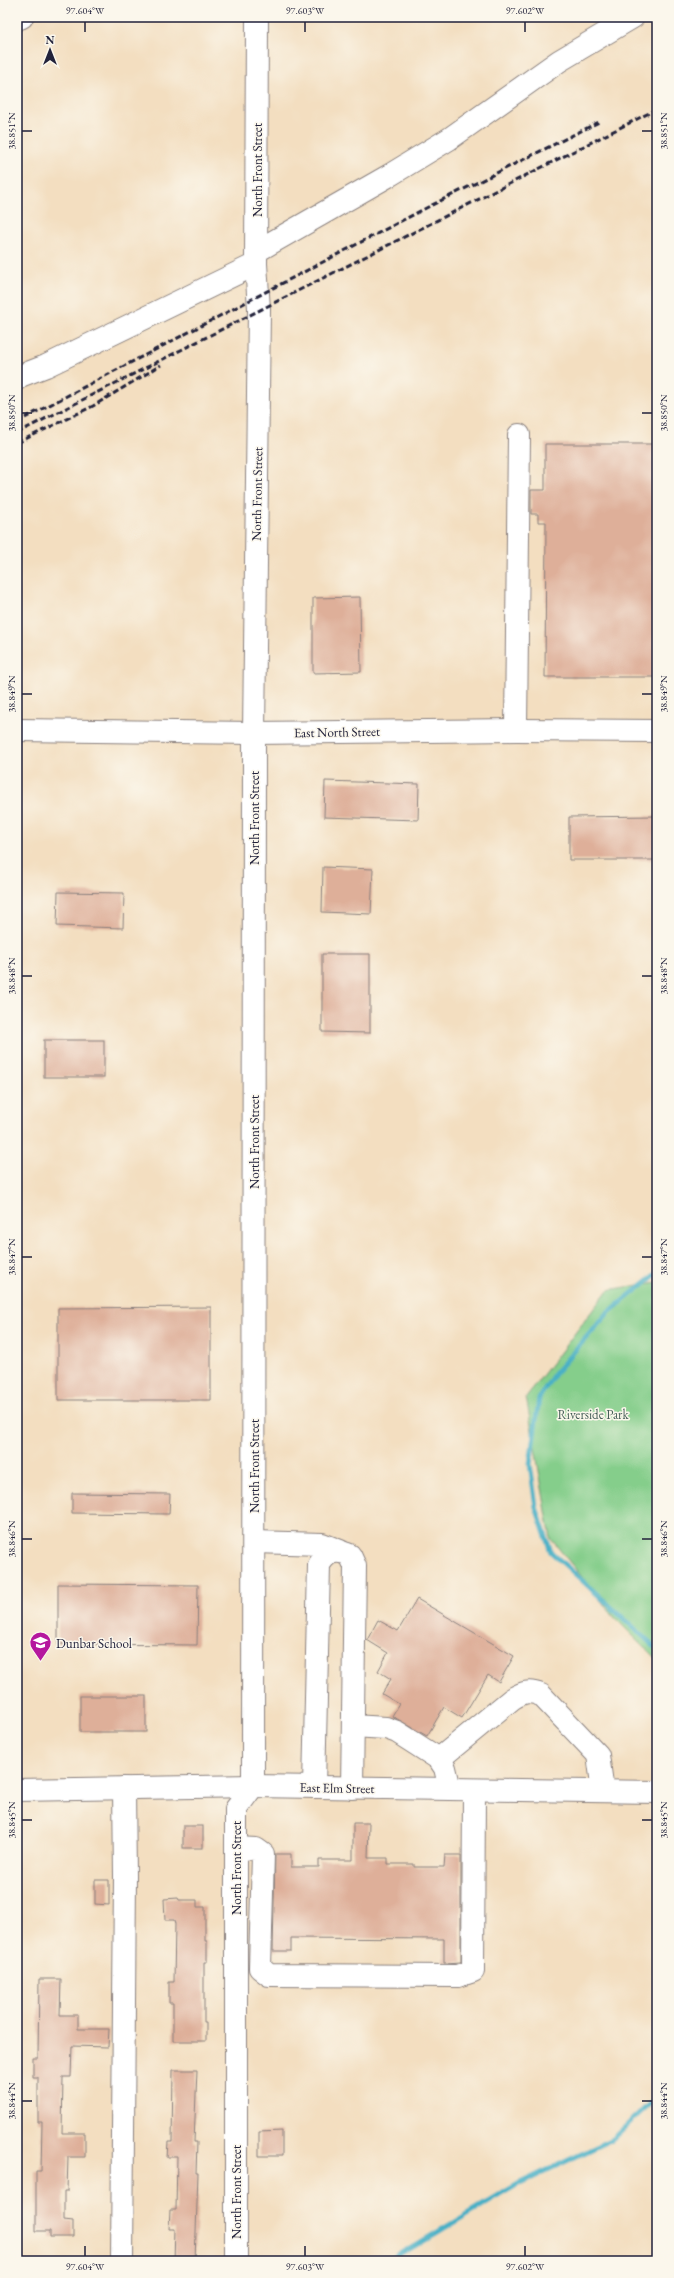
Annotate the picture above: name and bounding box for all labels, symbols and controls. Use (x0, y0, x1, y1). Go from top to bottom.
text: 97.604°W (66, 4, 105, 17)
text: 97.603°W (286, 4, 325, 17)
text: 97.602°W (506, 4, 545, 17)
north arrow (30, 30, 70, 70)
text: N (46, 33, 55, 47)
text: 38.851°N (5, 112, 18, 150)
text: 38.851°N (657, 112, 670, 150)
street label: North Front Street (249, 123, 266, 217)
text: 38.850°N (5, 394, 18, 432)
text: 38.850°N (657, 394, 670, 432)
street label: North Front Street (248, 447, 266, 541)
text: 38.849°N (5, 675, 18, 713)
text: 38.849°N (657, 675, 670, 713)
street label: East North Street (294, 723, 380, 741)
street label: North Front Street (246, 771, 263, 865)
text: 38.848°N (5, 957, 18, 995)
text: 38.848°N (657, 957, 670, 995)
street label: North Front Street (246, 1095, 263, 1189)
text: 38.847°N (5, 1238, 18, 1276)
text: 38.847°N (657, 1238, 670, 1276)
park label: Riverside Park (557, 1406, 629, 1423)
street label: North Front Street (246, 1419, 263, 1513)
text: 38.846°N (5, 1520, 18, 1558)
text: 38.846°N (657, 1520, 670, 1558)
school or university icon: Dunbar School (27, 1630, 53, 1663)
place label: Dunbar School (56, 1635, 132, 1652)
street label: East Elm Street (299, 1779, 375, 1797)
text: 38.845°N (5, 1801, 18, 1839)
text: 38.845°N (657, 1801, 670, 1839)
street label: North Front Street (228, 1821, 245, 1915)
text: 38.844°N (5, 2082, 18, 2120)
text: 38.844°N (657, 2082, 670, 2120)
street label: North Front Street (228, 2145, 245, 2239)
text: 97.604°W (66, 2260, 105, 2273)
text: 97.603°W (286, 2260, 325, 2273)
text: 97.602°W (506, 2260, 545, 2273)

